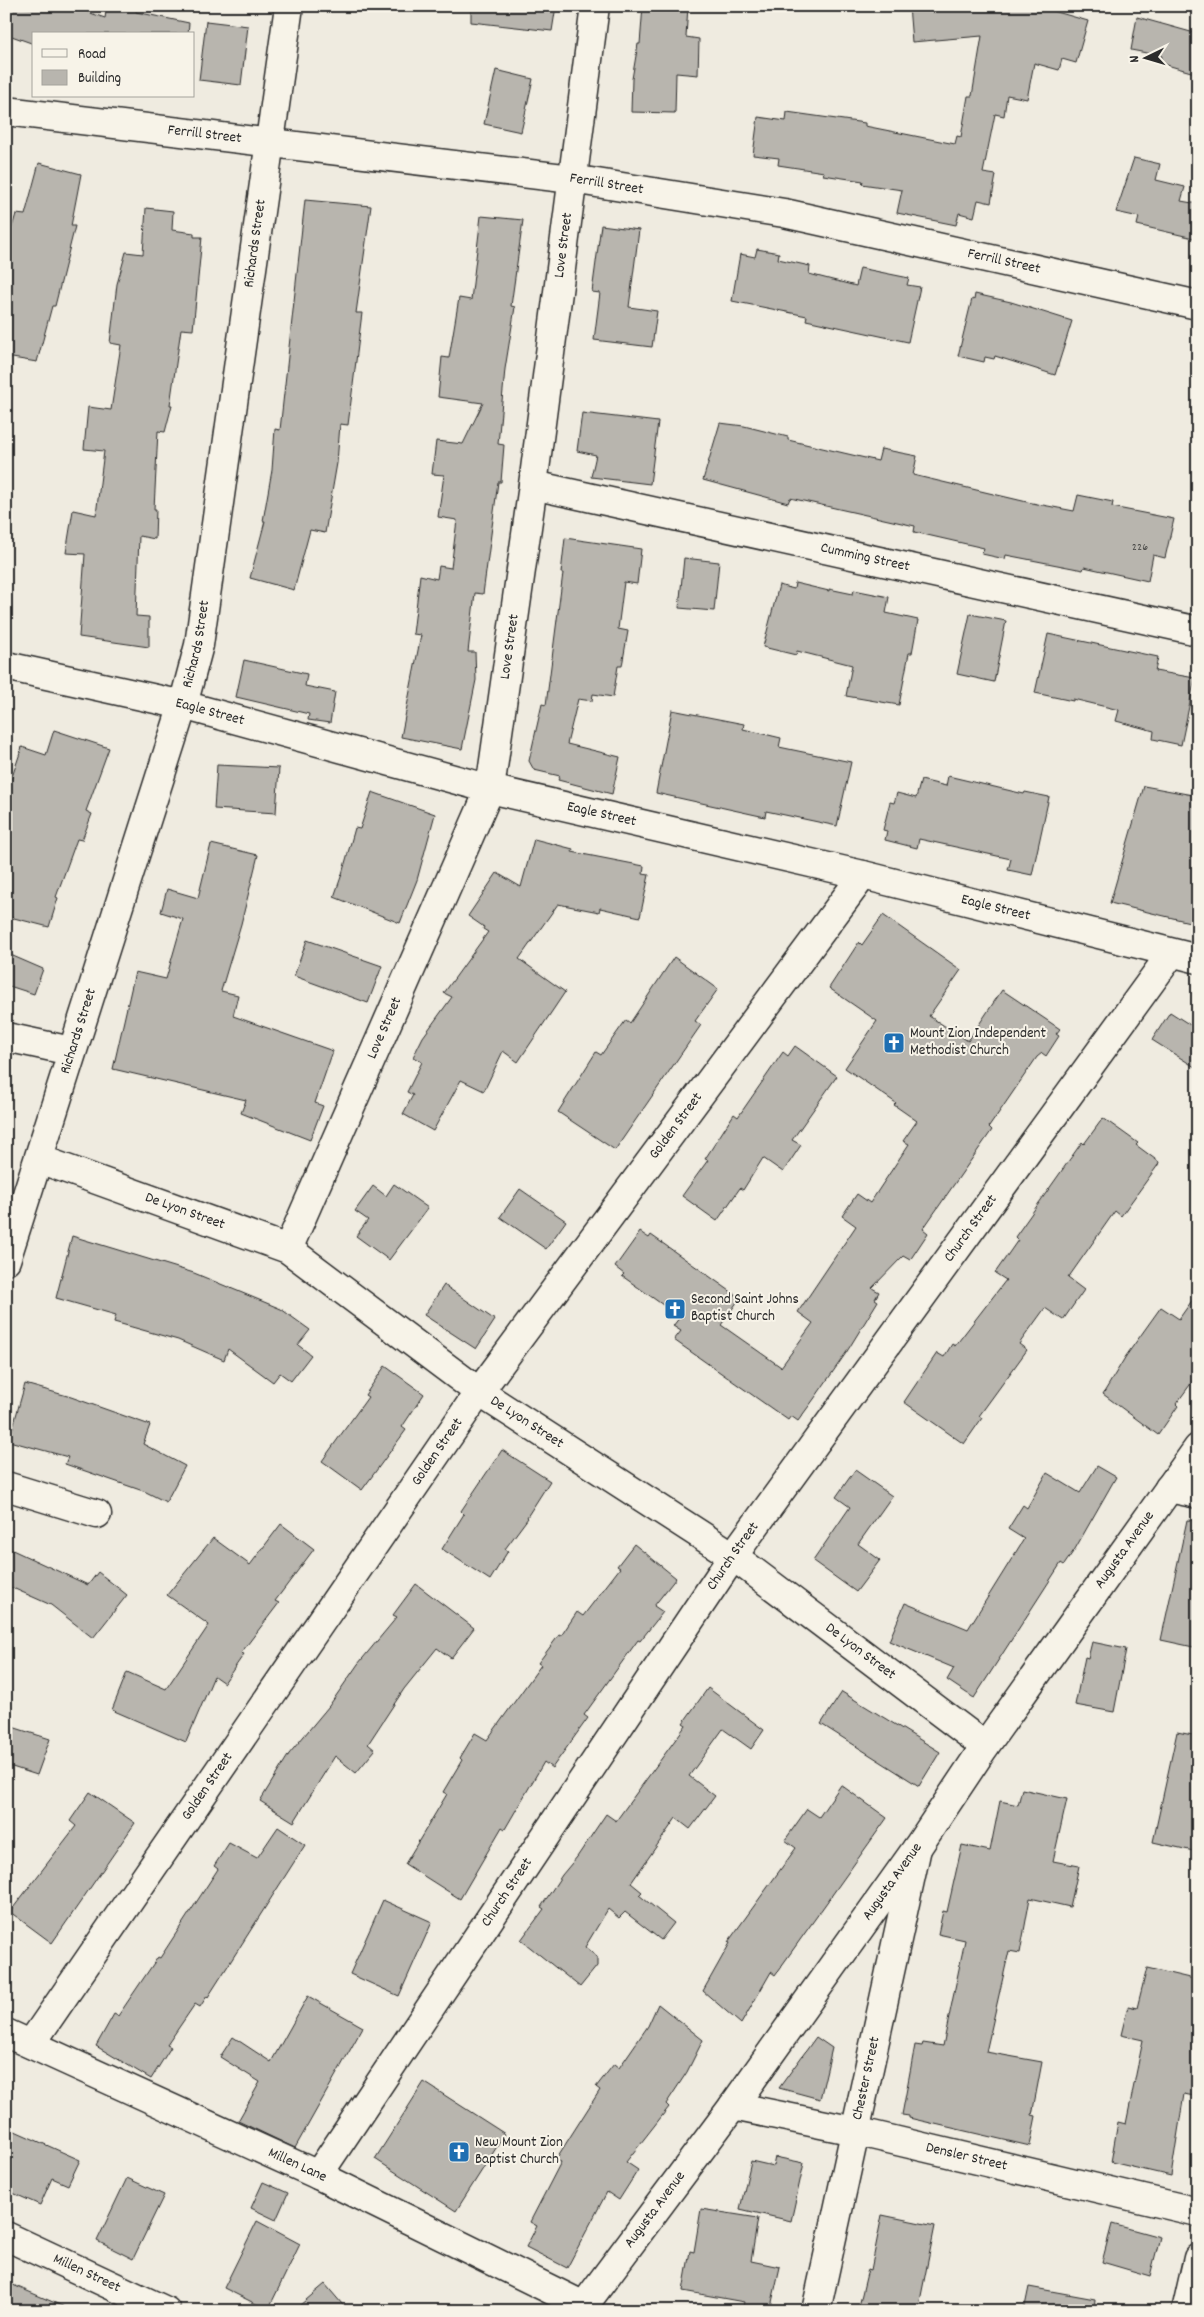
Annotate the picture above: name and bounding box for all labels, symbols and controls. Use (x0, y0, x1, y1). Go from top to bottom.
legend (32, 32, 195, 98)
north arrow (1122, 32, 1172, 82)
text: Road (78, 44, 106, 66)
text: N (1125, 55, 1145, 63)
text: Building (78, 68, 121, 90)
street label: Ferrill Street (166, 120, 243, 150)
street label: Ferrill Street (568, 168, 645, 201)
street label: Richards Street (238, 198, 273, 289)
street label: Love Street (549, 211, 579, 279)
street label: Ferrill Street (965, 243, 1043, 281)
street label: Cumming Street (818, 537, 912, 578)
house number: 226 (1132, 539, 1148, 556)
street label: Richards Street (177, 599, 216, 690)
street label: Love Street (495, 612, 526, 681)
street label: Eagle Street (173, 693, 247, 732)
street label: Eagle Street (565, 796, 639, 833)
street label: Eagle Street (959, 889, 1033, 928)
street label: Richards Street (55, 985, 103, 1077)
street label: Love Street (362, 993, 408, 1063)
place label: Mount Zion Independent Methodist Church (910, 1023, 1046, 1062)
church icon: Mount Zion Independent Methodist Church (882, 1031, 906, 1055)
street label: Golden Street (644, 1088, 709, 1164)
street label: De Lyon Street (142, 1187, 228, 1236)
street label: Church Street (939, 1190, 1004, 1267)
place label: Second Saint Johns Baptist Church (691, 1289, 799, 1328)
church icon: Second Saint Johns Baptist Church (663, 1297, 687, 1321)
street label: De Lyon Street (485, 1391, 568, 1455)
street label: Golden Street (406, 1413, 469, 1491)
street label: Augusta Avenue (1090, 1506, 1161, 1594)
street label: Church Street (702, 1517, 765, 1595)
street label: De Lyon Street (820, 1618, 901, 1686)
street label: Golden Street (176, 1748, 239, 1825)
street label: Augusta Avenue (857, 1838, 929, 1925)
street label: Church Street (476, 1853, 539, 1932)
street label: Chester Street (847, 2034, 887, 2122)
place label: New Mount Zion Baptist Church (475, 2132, 563, 2171)
street label: Densler Street (923, 2137, 1010, 2178)
church icon: New Mount Zion Baptist Church (447, 2140, 471, 2164)
street label: Millen Lane (264, 2143, 331, 2189)
street label: Augusta Avenue (619, 2167, 692, 2253)
street label: Millen Street (49, 2248, 124, 2299)

